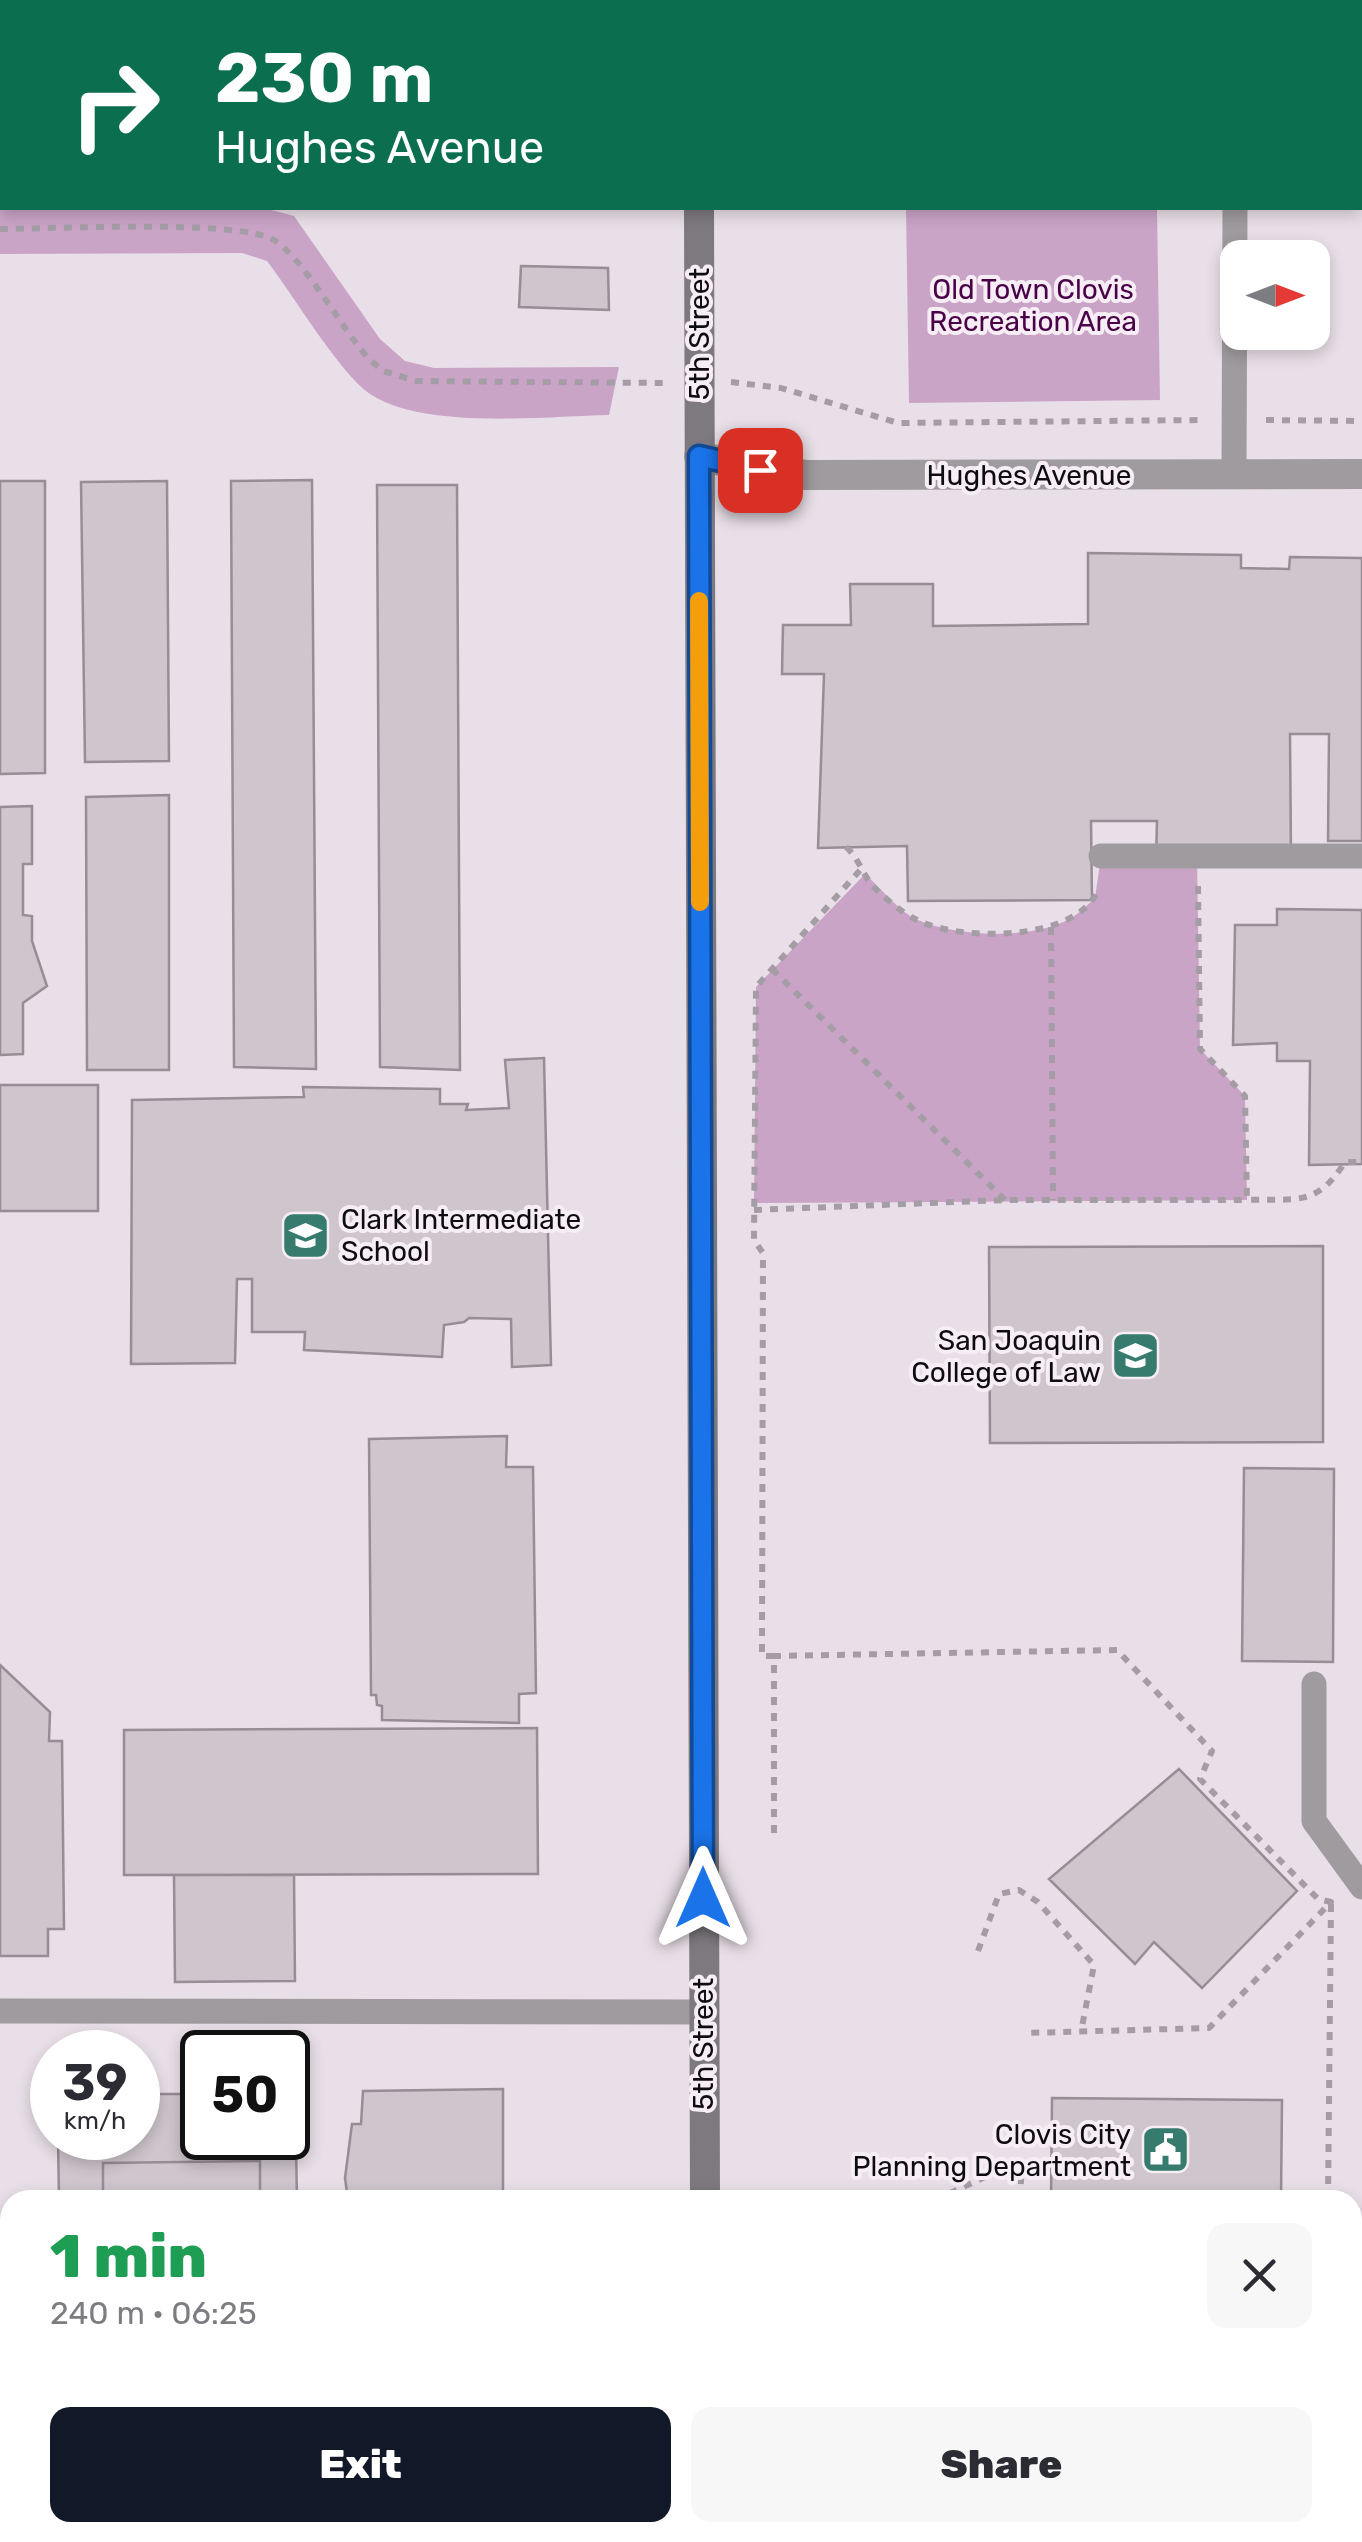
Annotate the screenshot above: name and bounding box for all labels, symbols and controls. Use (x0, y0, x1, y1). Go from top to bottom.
text: 230 m (215, 37, 433, 120)
icon: right (50, 40, 180, 170)
text: Hughes Avenue (215, 121, 544, 174)
north arrow (1220, 240, 1330, 350)
map controls (1220, 240, 1330, 350)
street label: 5th Street (683, 268, 716, 400)
park label: Old Town Clovis Recreation Area (929, 273, 1137, 338)
pin (718, 428, 803, 513)
icon: arrive (733, 443, 788, 498)
street label: Hughes Avenue (927, 459, 1131, 492)
place label: Clark Intermediate School (341, 1203, 581, 1268)
school or university icon: Clark Intermediate School (280, 1209, 332, 1261)
place label: San Joaquin College of Law (911, 1324, 1101, 1389)
school or university icon: San Joaquin College of Law (1110, 1330, 1162, 1382)
position arrow (651, 1846, 755, 1950)
street label: 5th Street (687, 1978, 720, 2110)
speed limit sign: 50 (180, 2030, 310, 2160)
text: 39 (63, 2053, 128, 2113)
text: km/h (64, 2106, 126, 2135)
place label: Clovis City Planning Department (853, 2118, 1131, 2183)
public building icon: Clovis City Planning Department (1140, 2124, 1192, 2176)
text: 1 min (50, 2221, 207, 2292)
button: close (1207, 2223, 1312, 2328)
text: 240 m · 06:25 (50, 2294, 257, 2332)
button: Exit (50, 2407, 671, 2522)
button: Share (691, 2407, 1312, 2522)

